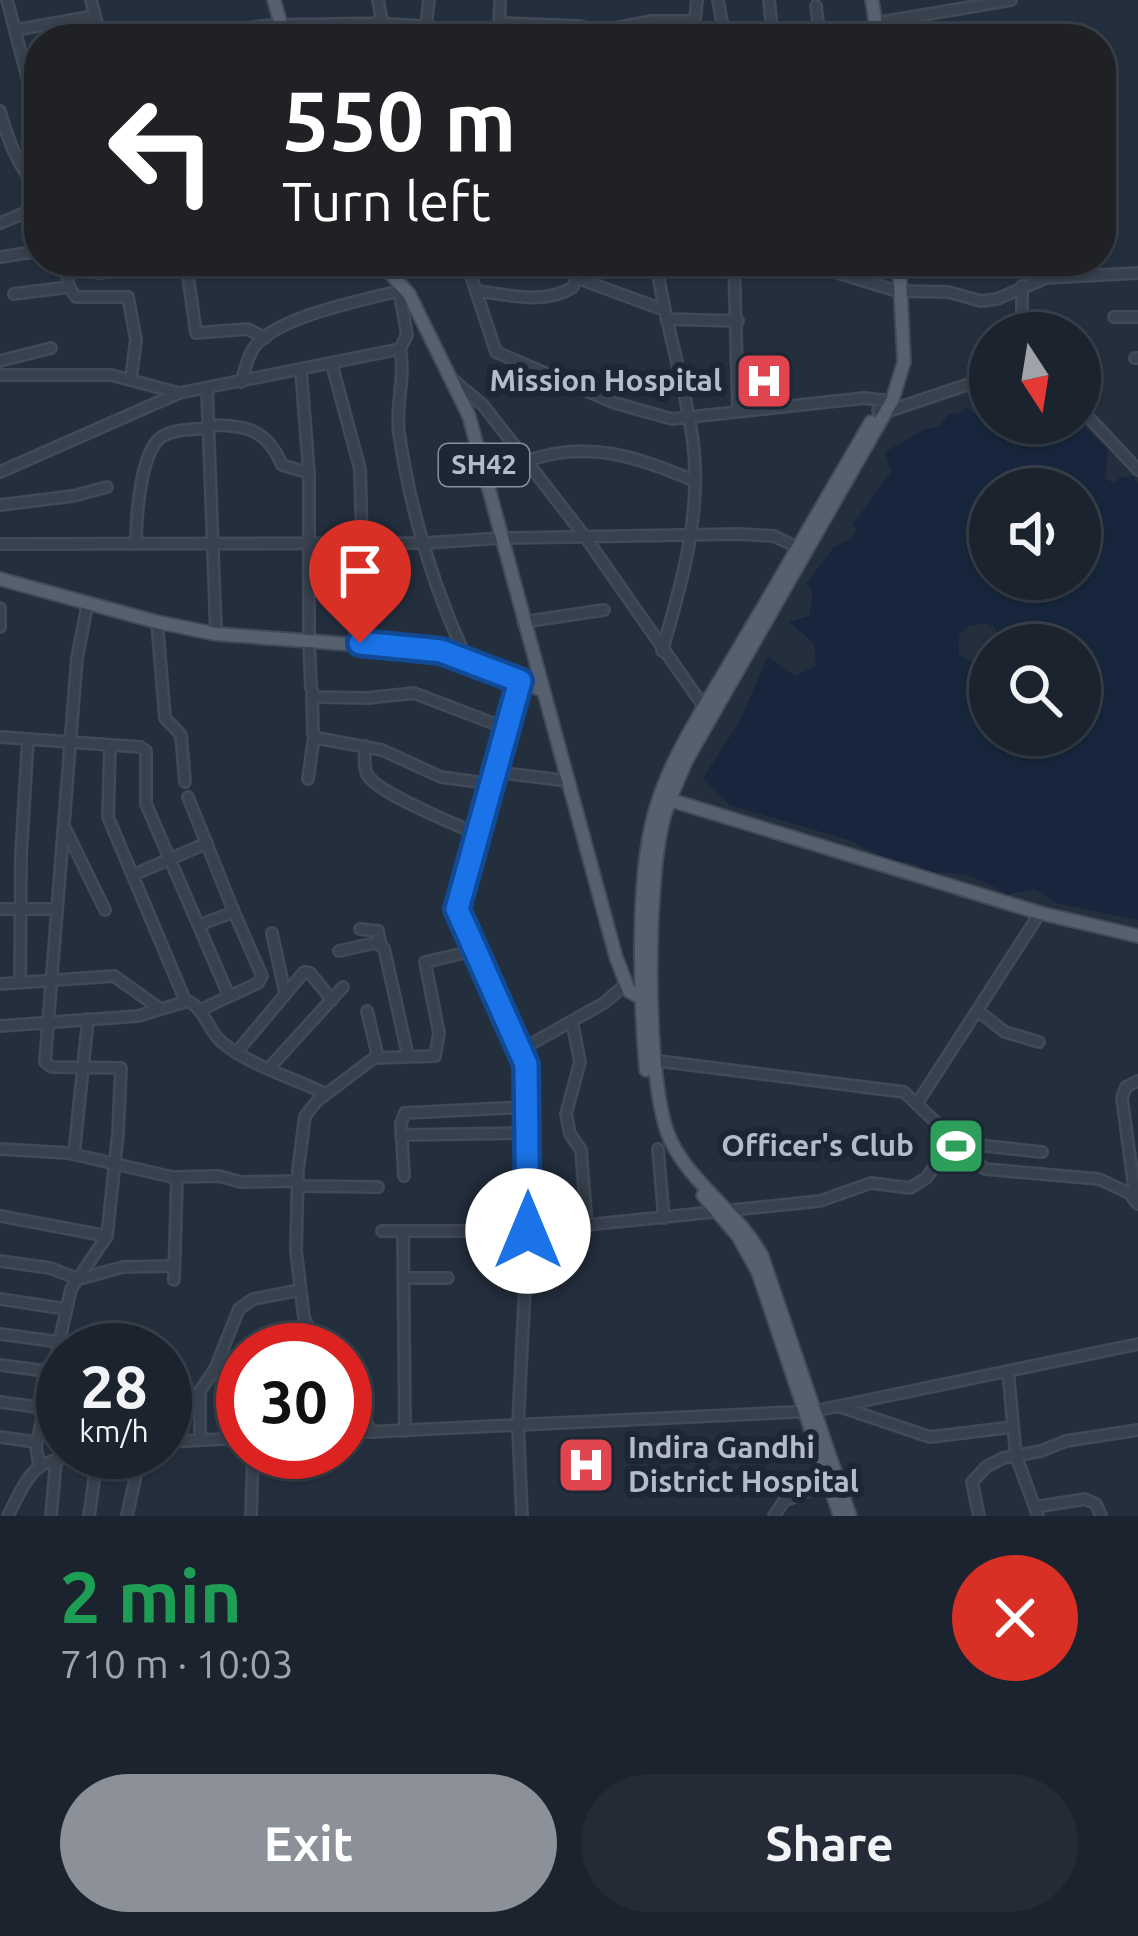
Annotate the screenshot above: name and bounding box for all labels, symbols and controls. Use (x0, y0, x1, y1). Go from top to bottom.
icon: left (84, 72, 240, 228)
text: 550 m (282, 73, 516, 167)
text: Turn left (282, 171, 491, 231)
north arrow (969, 312, 1101, 444)
map controls (969, 312, 1101, 756)
hospital icon: Mission Hospital (733, 350, 795, 412)
place label: Mission Hospital (489, 363, 722, 397)
road number: SH42 (439, 444, 529, 486)
button: sound (969, 468, 1101, 600)
pin (309, 520, 411, 643)
icon: arrive (327, 538, 393, 604)
button: search (969, 624, 1101, 756)
sports icon: Officer's Club (925, 1115, 987, 1177)
place label: Officer's Club (721, 1128, 914, 1162)
position arrow (465, 1168, 591, 1294)
speed limit sign: 30 (216, 1323, 372, 1479)
text: 28 (80, 1352, 148, 1419)
text: km/h (79, 1414, 149, 1448)
place label: Indira Gandhi District Hospital (628, 1430, 859, 1498)
hospital icon: Indira Gandhi District Hospital (555, 1434, 617, 1496)
button: close (952, 1555, 1078, 1681)
text: 2 min (60, 1556, 242, 1637)
text: 710 m · 10:03 (60, 1642, 294, 1685)
button: Exit (60, 1774, 557, 1912)
button: Share (581, 1774, 1078, 1912)

